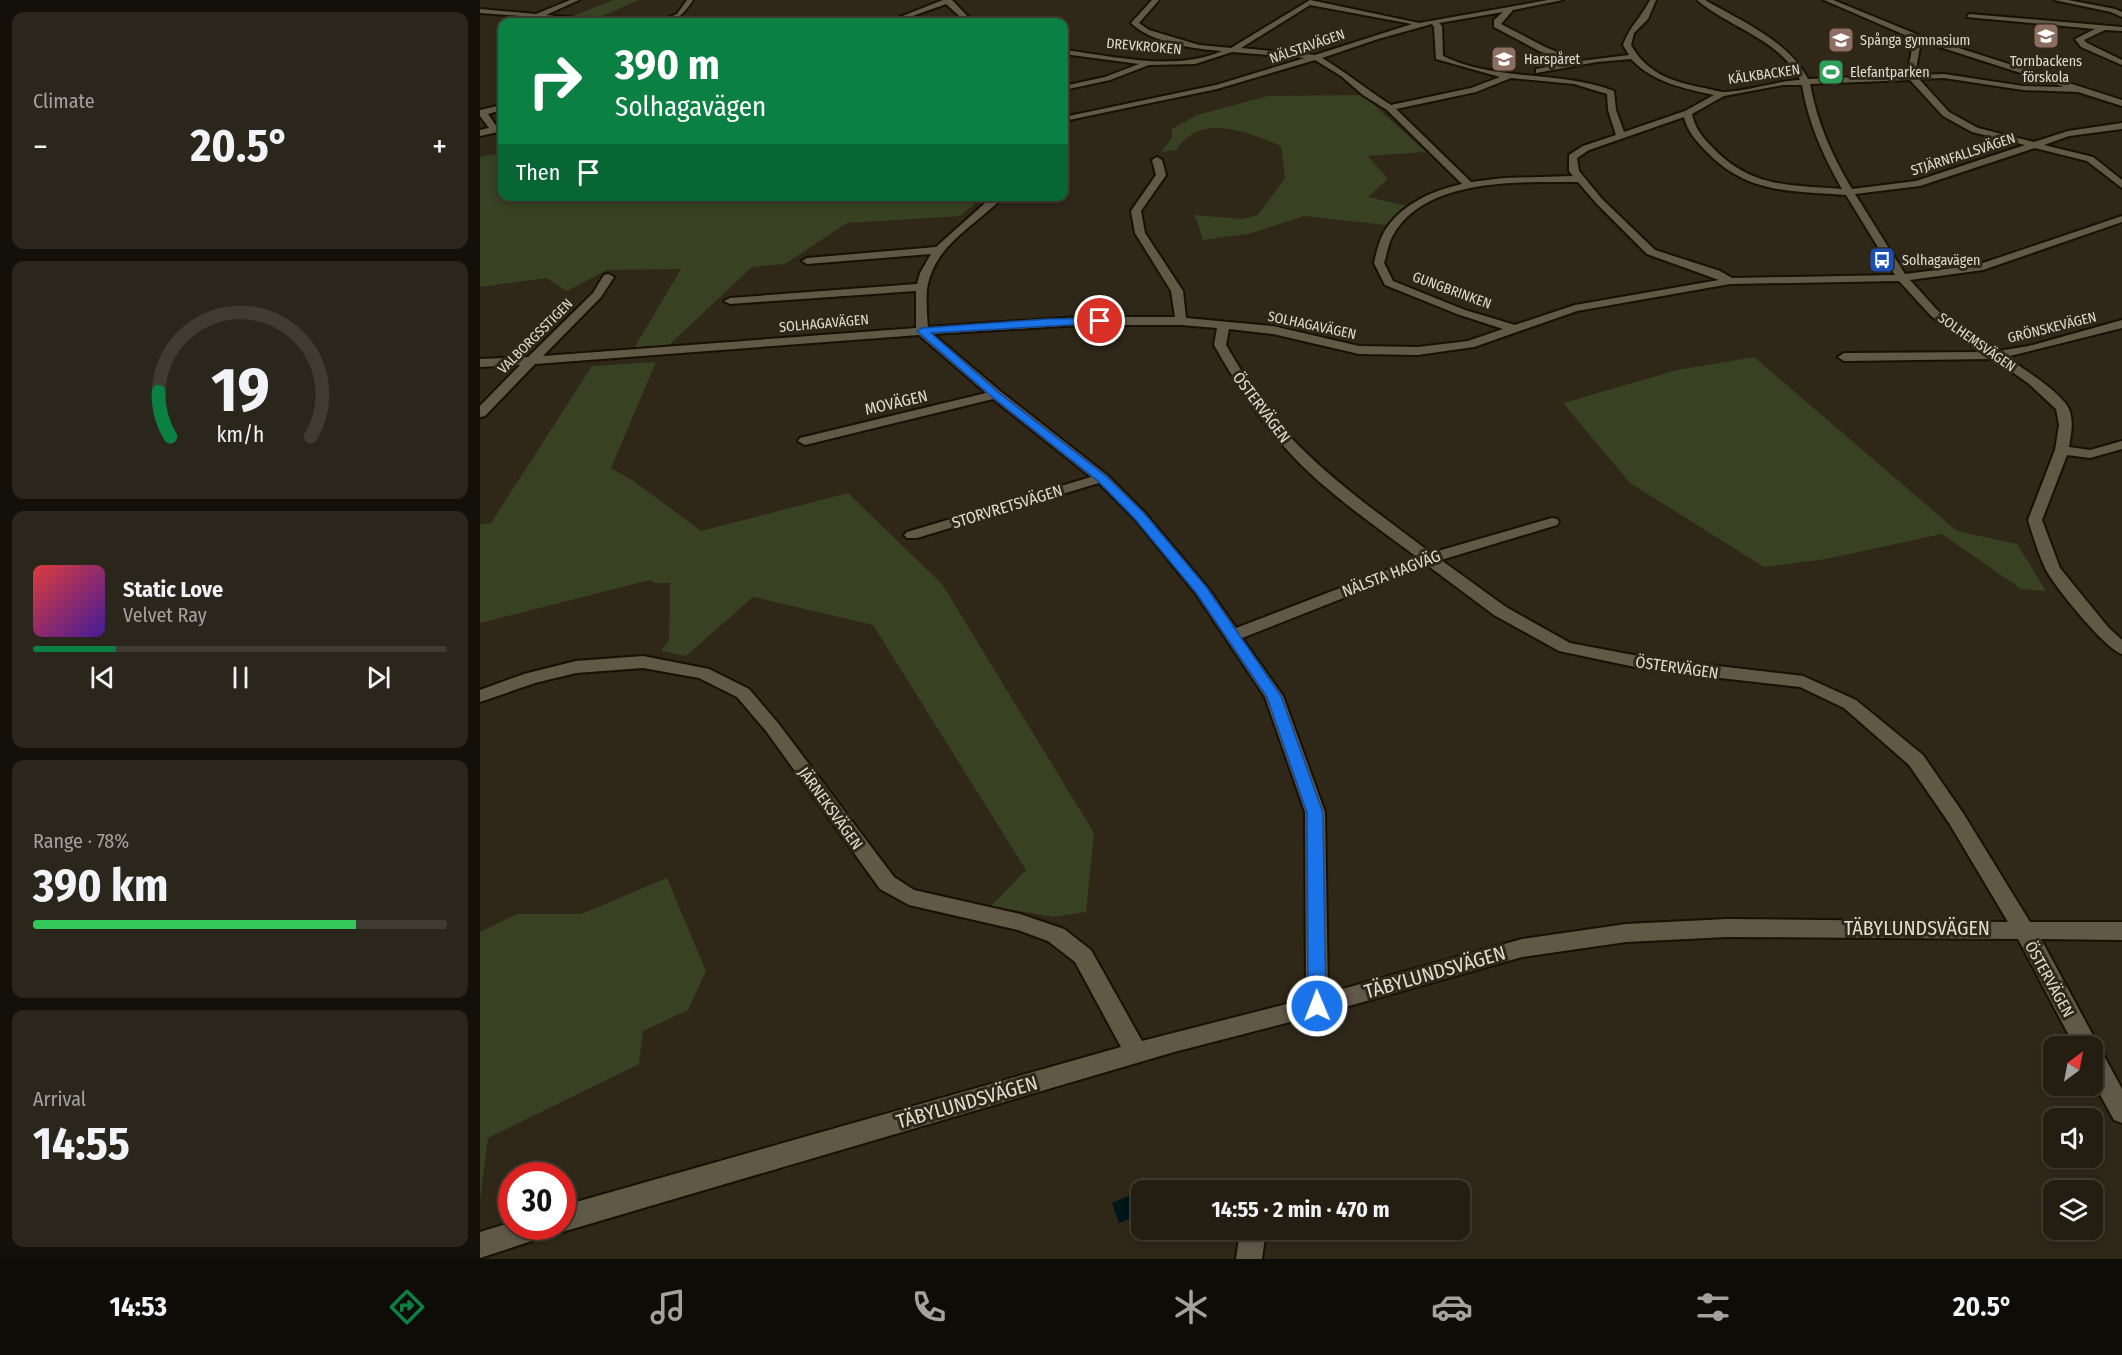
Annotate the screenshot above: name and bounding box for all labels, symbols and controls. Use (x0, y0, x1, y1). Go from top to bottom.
school or university icon: Tornbackens förskola (2031, 21, 2061, 51)
school or university icon: Spånga gymnasium (1826, 25, 1856, 55)
street label: NÄLSTAVÄGEN (1267, 26, 1347, 67)
place label: Spånga gymnasium (1860, 32, 1970, 49)
street label: DREVKROKEN (1106, 35, 1182, 58)
text: 390 m (615, 40, 720, 90)
icon: right (516, 42, 594, 120)
school or university icon: Harspåret (1489, 44, 1519, 74)
place label: Harspåret (1524, 51, 1581, 68)
place label: Tornbackens förskola (2010, 53, 2082, 86)
sports icon: Elefantparken (1816, 57, 1846, 87)
street label: KÄLKBACKEN (1727, 61, 1801, 88)
place label: Elefantparken (1850, 64, 1930, 81)
text: Climate (33, 89, 95, 113)
text: Solhagavägen (615, 91, 766, 123)
text: 20.5° (190, 119, 289, 173)
text: − (33, 127, 48, 167)
text: + (432, 127, 447, 167)
street label: STJÄRNFALLSVÄGEN (1909, 130, 2018, 179)
icon: arrive (572, 156, 605, 189)
text: Then (516, 159, 560, 186)
bus stop icon: Solhagavägen (1867, 245, 1897, 275)
place label: Solhagavägen (1902, 252, 1980, 269)
street label: GUNGBRINKEN (1410, 268, 1494, 313)
street label: VALBORGSSTIGEN (494, 295, 576, 377)
pin (1074, 295, 1125, 346)
icon: arrive (1083, 304, 1116, 337)
street label: GRÖNSKEVÄGEN (2006, 307, 2098, 347)
street label: SOLHAGAVÄGEN (1266, 308, 1358, 343)
street label: SOLHEMSVÄGEN (1935, 309, 2019, 375)
street label: SOLHAGAVÄGEN (778, 311, 870, 336)
text: 19 (211, 353, 269, 428)
street label: ÖSTERVÄGEN (1229, 368, 1294, 446)
street label: MOVÄGEN (863, 386, 929, 419)
text: km/h (216, 423, 264, 449)
street label: STORVRETSVÄGEN (950, 481, 1065, 532)
street label: NÄLSTA HAGVÄG (1339, 546, 1443, 601)
text: Static Love (123, 576, 223, 603)
text: Velvet Ray (123, 603, 207, 627)
street label: ÖSTERVÄGEN (1634, 652, 1720, 683)
icon: previous (86, 661, 119, 694)
icon: pause (224, 661, 257, 694)
icon: next (362, 661, 395, 694)
street label: JÄRNEKSVÄGEN (794, 763, 867, 853)
text: Range · 78% (33, 829, 129, 853)
text: 390 km (33, 859, 168, 913)
street label: TÄBYLUNDSVÄGEN (1844, 916, 1990, 940)
street label: ÖSTERVÄGEN (2021, 938, 2078, 1020)
street label: TÄBYLUNDSVÄGEN (1362, 940, 1508, 1004)
position arrow (1285, 974, 1349, 1038)
north arrow (2043, 1036, 2103, 1096)
map controls (2043, 1036, 2103, 1240)
street label: TÄBYLUNDSVÄGEN (894, 1070, 1040, 1134)
text: Arrival (33, 1087, 86, 1111)
button: sound (2043, 1108, 2103, 1168)
text: 14:55 (33, 1117, 130, 1171)
speed limit sign: 30 (498, 1162, 576, 1240)
button: layers (2043, 1180, 2103, 1240)
text: 14:55 · 2 min · 470 m (1212, 1196, 1389, 1223)
icon: directions (386, 1286, 428, 1328)
icon: music (647, 1286, 689, 1328)
icon: phone (908, 1286, 950, 1328)
icon: climate (1170, 1286, 1212, 1328)
icon: car (1431, 1286, 1473, 1328)
icon: filters (1692, 1286, 1734, 1328)
text: 14:53 (110, 1291, 167, 1323)
text: 20.5° (1953, 1291, 2012, 1323)

